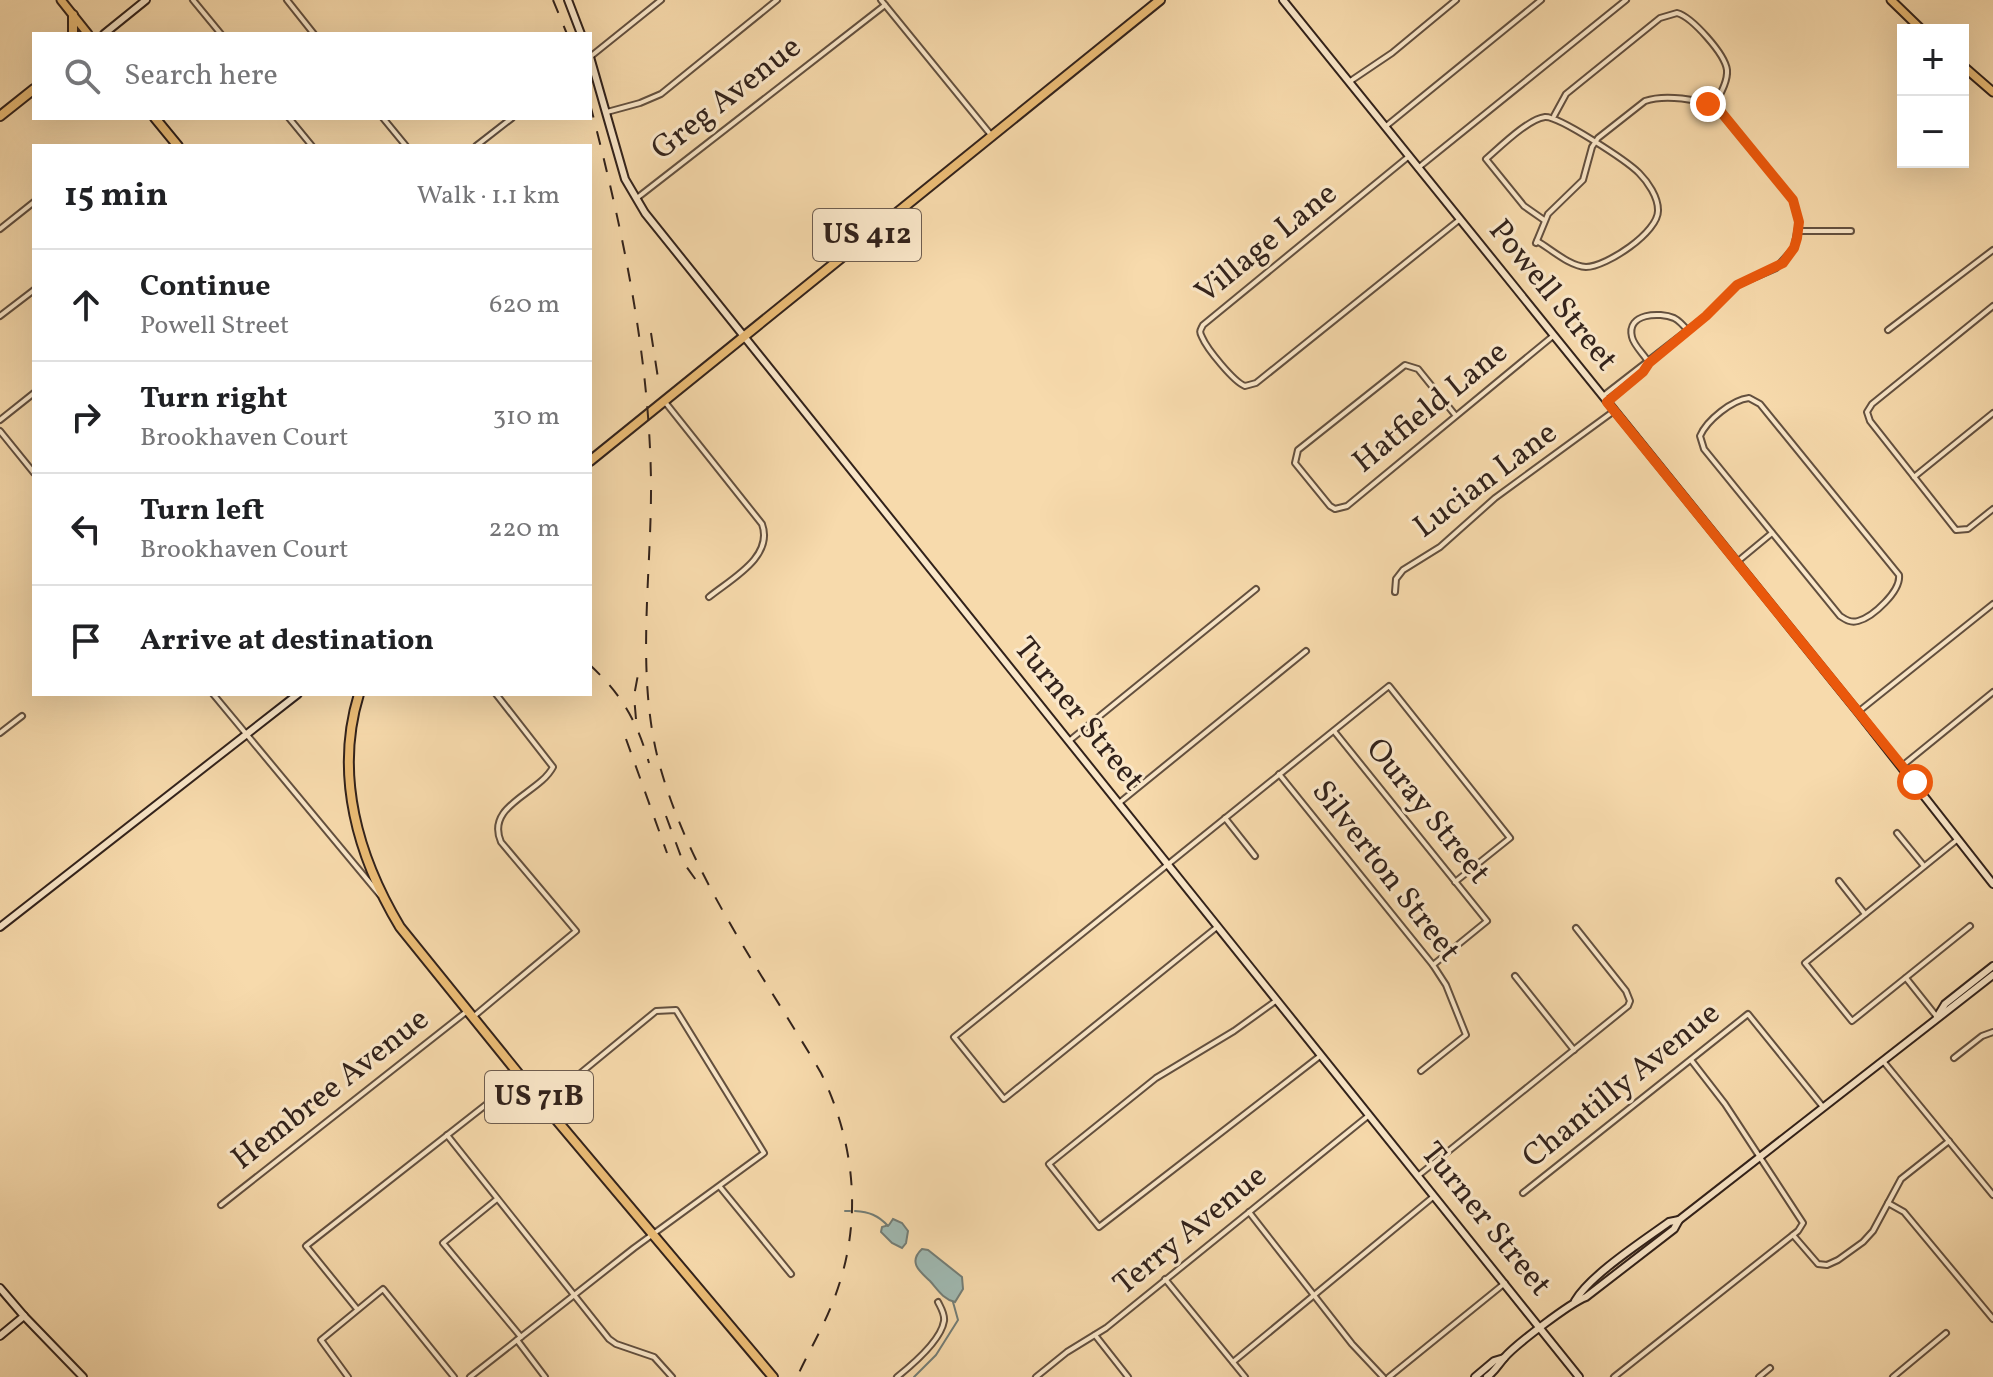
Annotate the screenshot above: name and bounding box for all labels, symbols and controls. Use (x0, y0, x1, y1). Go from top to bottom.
map controls (1897, 24, 1969, 168)
button: + (1897, 24, 1969, 96)
street label: Greg Avenue (643, 26, 811, 172)
search box (32, 32, 592, 120)
icon: search (60, 54, 104, 98)
text: Search here (124, 55, 278, 97)
route end (1690, 86, 1726, 122)
button: − (1897, 96, 1969, 168)
text: 15 min (64, 173, 168, 220)
street label: Village Lane (1187, 173, 1347, 315)
text: Walk · 1.1 km (417, 178, 560, 214)
road number: US 412 (813, 209, 921, 261)
street label: Powell Street (1477, 211, 1627, 381)
text: Continue (140, 266, 271, 308)
icon: ahead (64, 283, 108, 327)
text: 620 m (489, 287, 560, 323)
text: Powell Street (140, 308, 289, 344)
street label: Hatfield Lane (1344, 332, 1518, 484)
text: Turn right (140, 378, 288, 420)
icon: right (64, 395, 108, 439)
text: 310 m (493, 399, 560, 435)
street label: Lucian Lane (1405, 412, 1567, 550)
text: Brookhaven Court (140, 420, 348, 456)
text: Turn left (140, 490, 264, 532)
icon: left (64, 507, 108, 551)
text: 220 m (488, 511, 560, 547)
text: Brookhaven Court (140, 532, 348, 568)
icon: arrive (64, 619, 108, 663)
text: Arrive at destination (140, 620, 434, 662)
street label: Turner Street (1002, 629, 1154, 801)
street label: Ouray Street (1354, 730, 1500, 894)
route start (1897, 764, 1933, 800)
street label: Silverton Street (1300, 772, 1470, 972)
street label: Chantilly Avenue (1514, 993, 1730, 1179)
street label: Hembree Avenue (223, 999, 439, 1181)
road number: US 71B (485, 1071, 593, 1123)
street label: Turner Street (1409, 1134, 1561, 1306)
street label: Terry Avenue (1105, 1155, 1277, 1307)

